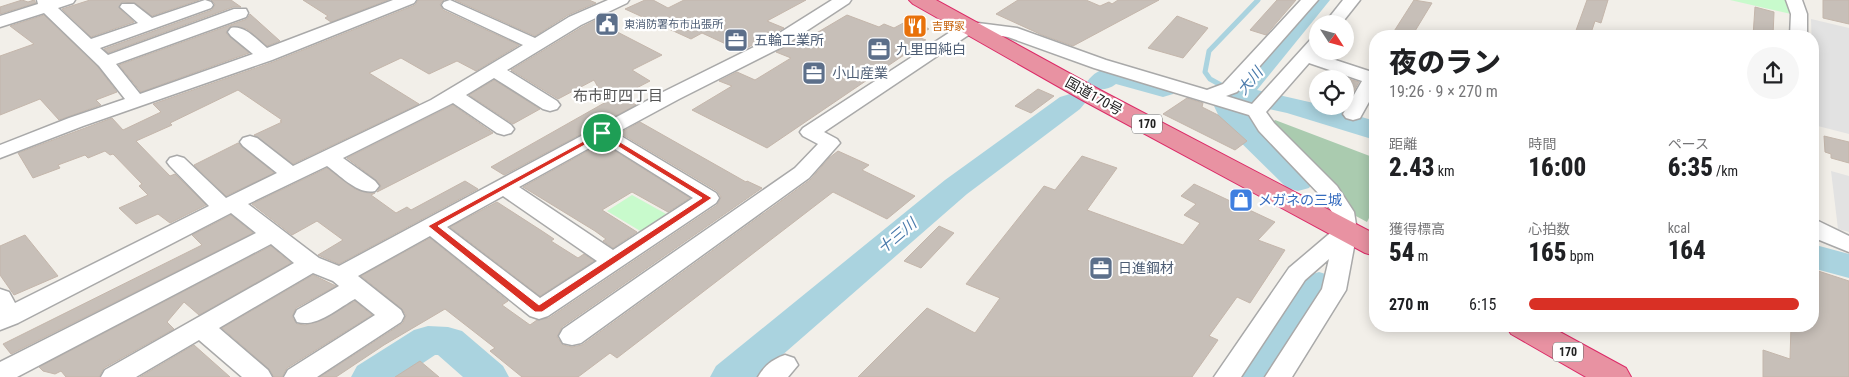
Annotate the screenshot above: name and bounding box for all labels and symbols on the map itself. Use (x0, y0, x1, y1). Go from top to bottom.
public building icon: 東消防署布市出張所 (594, 11, 620, 37)
restaurant icon: 吉野家 (902, 13, 928, 39)
north arrow (1309, 15, 1354, 60)
place label: 東消防署布市出張所 (624, 18, 724, 31)
place label: 吉野家 (932, 20, 965, 33)
office icon: 五輪工業所 (723, 27, 749, 53)
place label: 五輪工業所 (754, 32, 824, 48)
office icon: 九里田純白 (866, 36, 892, 62)
place label: 九里田純白 (896, 41, 966, 57)
office icon: 小山産業 (801, 60, 827, 86)
water label: 大川 (1233, 62, 1268, 98)
place label: 小山産業 (832, 65, 888, 81)
street label: 国道170号 (1063, 74, 1125, 118)
district label: 布市町四丁目 (573, 87, 663, 105)
pin (581, 112, 623, 154)
road number: 170 (1132, 115, 1162, 134)
shop icon: メガネの三城 (1228, 187, 1254, 213)
place label: メガネの三城 (1258, 192, 1342, 208)
water label: 十三川 (874, 213, 922, 257)
office icon: 日進鋼材 (1088, 255, 1114, 281)
place label: 日進鋼材 (1118, 260, 1174, 276)
road number: 170 (1553, 342, 1583, 362)

